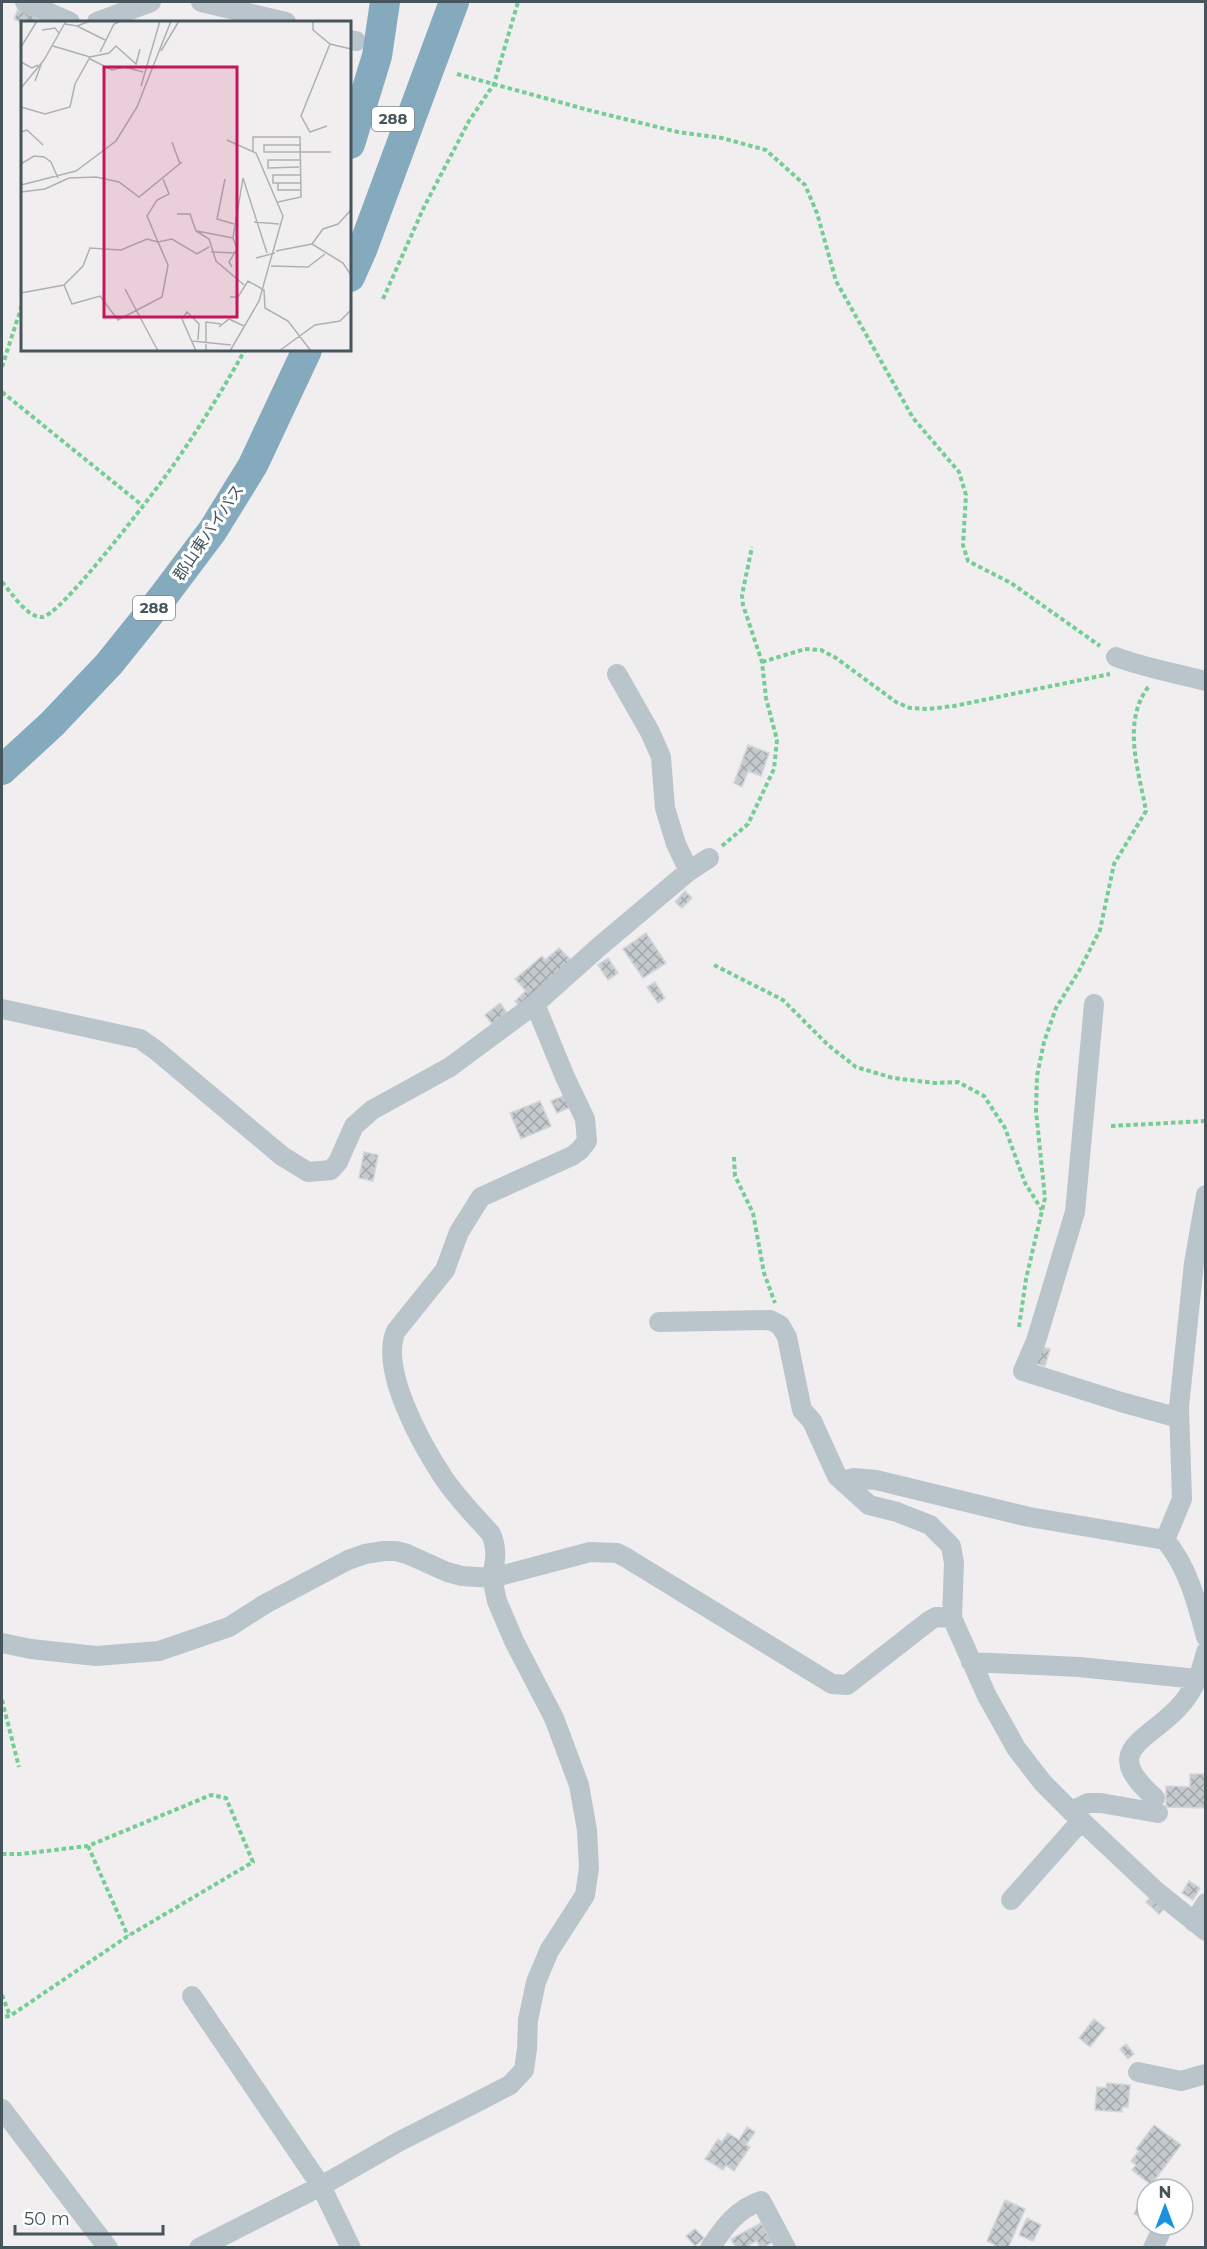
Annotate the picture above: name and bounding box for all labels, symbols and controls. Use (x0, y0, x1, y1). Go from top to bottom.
inset map (21, 21, 351, 351)
road number: 288 (372, 107, 414, 131)
street label: 郡山東バイパス (169, 481, 248, 584)
road number: 288 (133, 596, 175, 620)
north arrow (1135, 2177, 1195, 2237)
text: N (1159, 2183, 1171, 2202)
scale bar (15, 2198, 164, 2236)
text: 50 m (24, 2208, 70, 2230)

